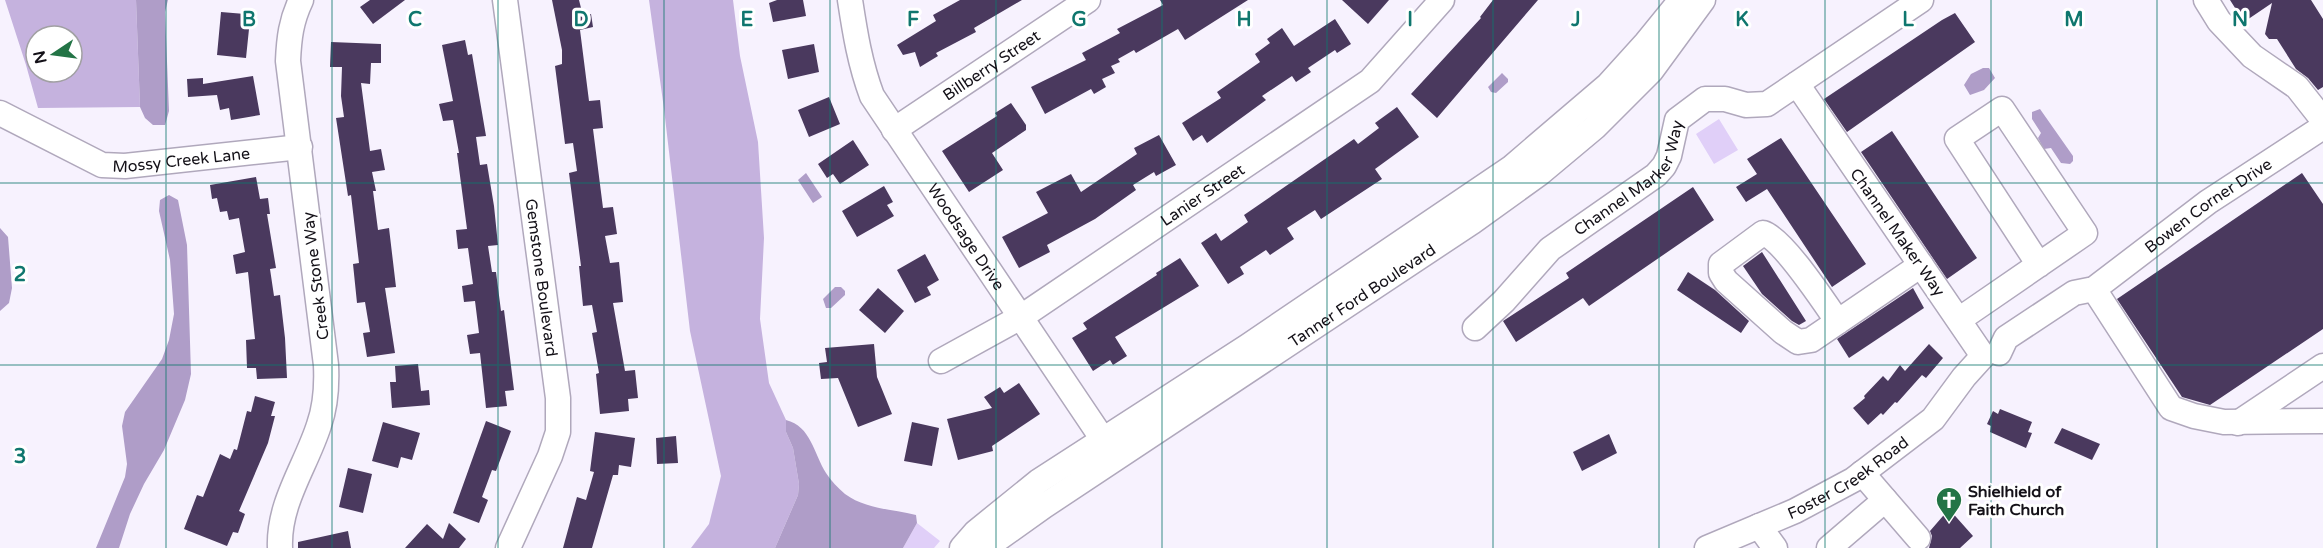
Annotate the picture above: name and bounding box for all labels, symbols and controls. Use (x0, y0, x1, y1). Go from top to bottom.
text: B (242, 8, 256, 32)
text: C (408, 8, 422, 32)
text: D (573, 8, 589, 32)
text: E (741, 8, 754, 32)
text: F (907, 8, 919, 32)
text: G (1071, 8, 1087, 32)
text: H (1236, 8, 1252, 32)
text: I (1407, 8, 1413, 32)
text: J (1570, 8, 1581, 32)
text: K (1735, 8, 1749, 32)
text: L (1902, 8, 1914, 32)
text: M (2064, 8, 2084, 32)
text: N (2232, 8, 2248, 32)
north arrow (24, 24, 84, 84)
street label: Billberry Street (939, 26, 1044, 105)
text: N (29, 49, 52, 66)
street label: Channel Marker Way (1570, 118, 1688, 240)
street label: Mossy Creek Lane (112, 144, 251, 177)
street label: Bowen Corner Drive (2141, 154, 2276, 258)
street label: Lanier Street (1157, 160, 1249, 231)
street label: Channel Maker Way (1845, 165, 1949, 301)
street label: Woodsage Drive (923, 180, 1009, 294)
street label: Gemstone Boulevard (521, 198, 561, 358)
street label: Creek Stone Way (298, 210, 334, 341)
street label: Tanner Ford Boulevard (1285, 240, 1440, 352)
text: 2 (14, 263, 26, 287)
street label: Foster Creek Road (1785, 432, 1913, 524)
text: 3 (14, 445, 26, 469)
place label: Shielhield of Faith Church (1968, 482, 2064, 520)
church icon: Shielhield of Faith Church (1934, 485, 1964, 523)

